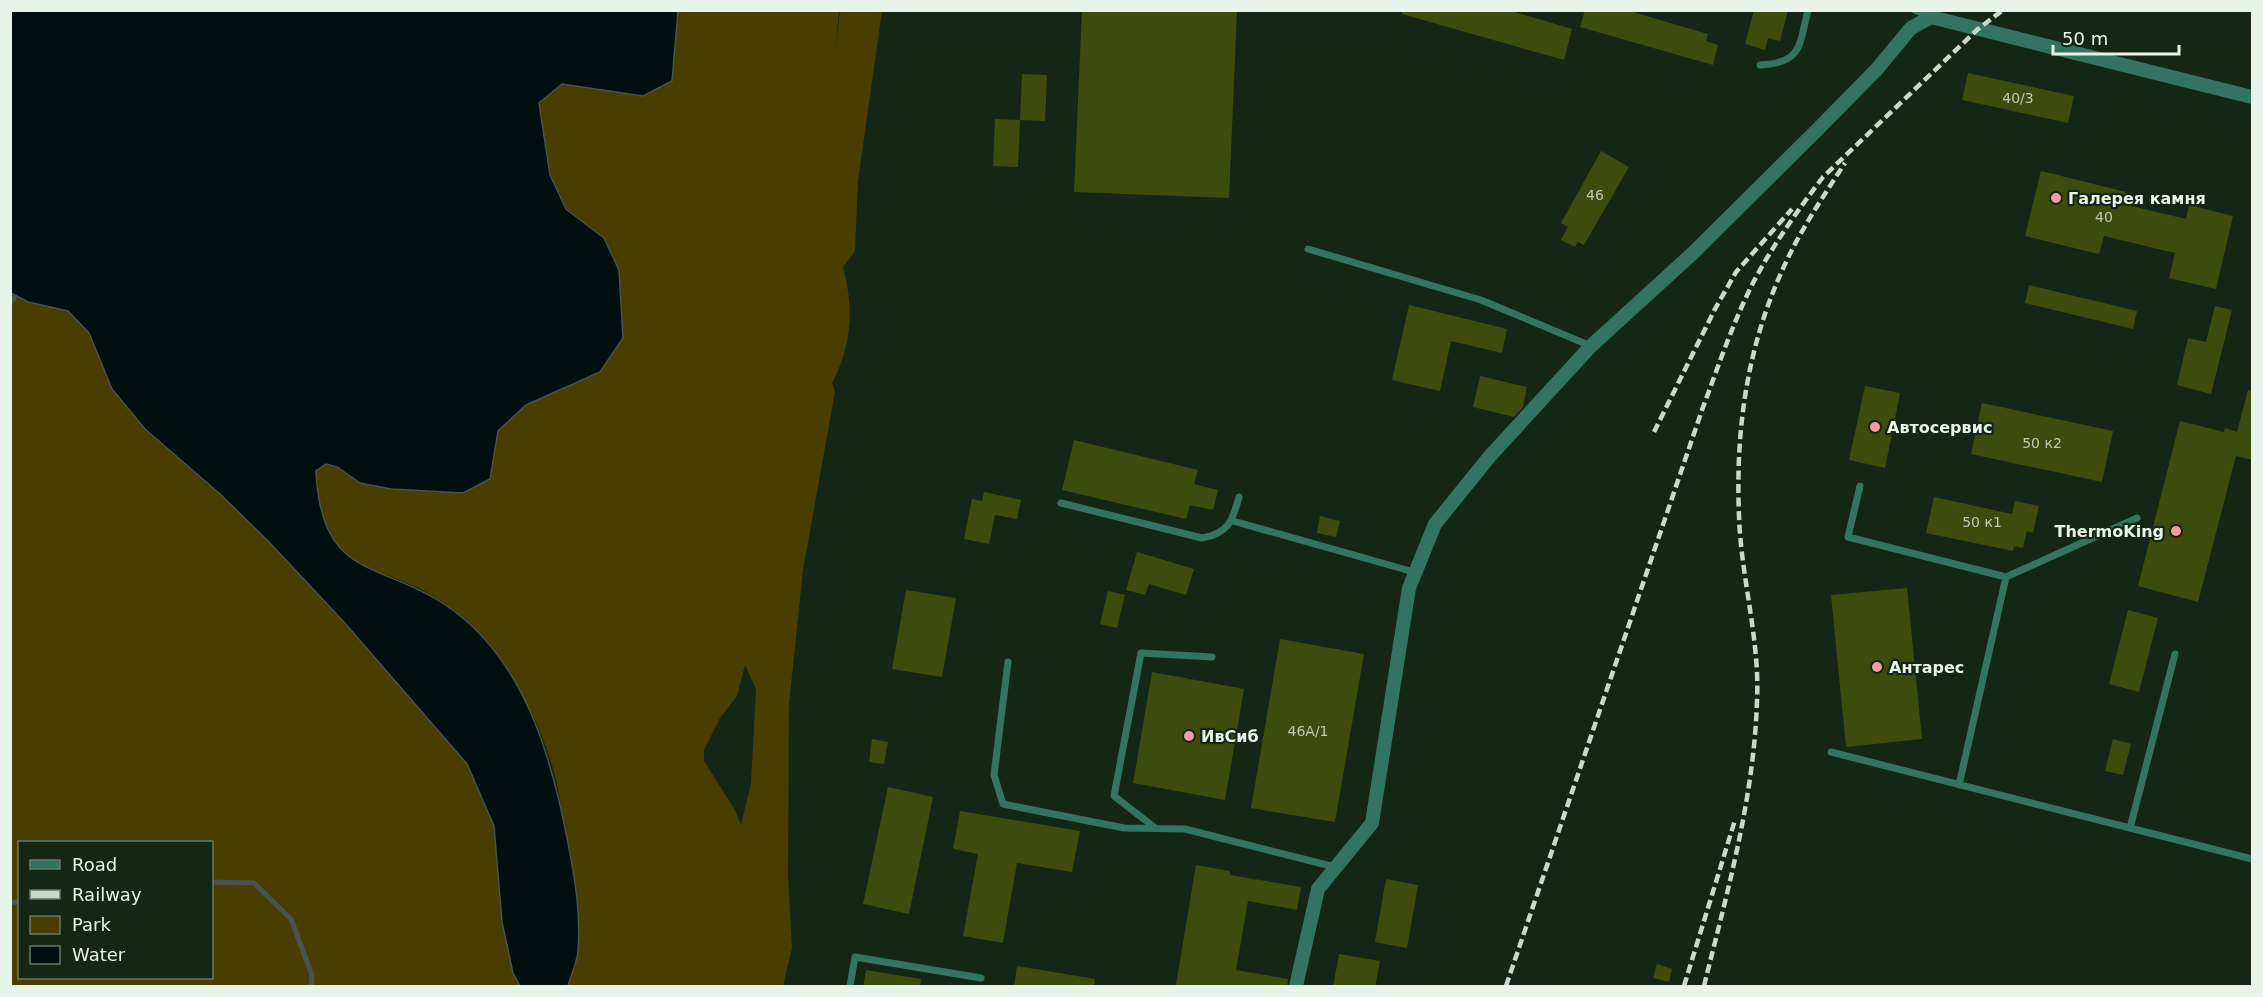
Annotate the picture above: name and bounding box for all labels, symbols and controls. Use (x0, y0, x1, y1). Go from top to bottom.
scale bar (2053, 18, 2179, 56)
text: 50 m (2062, 28, 2108, 49)
house number: 40/3 (2002, 90, 2034, 106)
house number: 46 (1586, 187, 1604, 203)
place label: Галерея камня (2068, 189, 2206, 208)
marker: Галерея камня (2049, 191, 2063, 205)
house number: 40 (2095, 209, 2113, 225)
place label: Автосервис (1887, 418, 1992, 437)
marker: Автосервис (1868, 420, 1882, 434)
house number: 50 к2 (2022, 435, 2062, 451)
house number: 50 к1 (1962, 514, 2002, 530)
place label: ThermoKing (2055, 522, 2164, 541)
marker: ThermoKing (2169, 524, 2183, 538)
place label: Антарес (1889, 658, 1964, 677)
marker: Антарес (1870, 660, 1884, 674)
house number: 46А/1 (1287, 723, 1329, 739)
place label: ИвСиб (1201, 727, 1259, 746)
marker: ИвСиб (1182, 729, 1196, 743)
legend (18, 841, 213, 979)
text: Road (72, 854, 117, 875)
text: Railway (72, 884, 142, 905)
text: Park (72, 914, 111, 935)
text: Water (72, 944, 126, 965)

